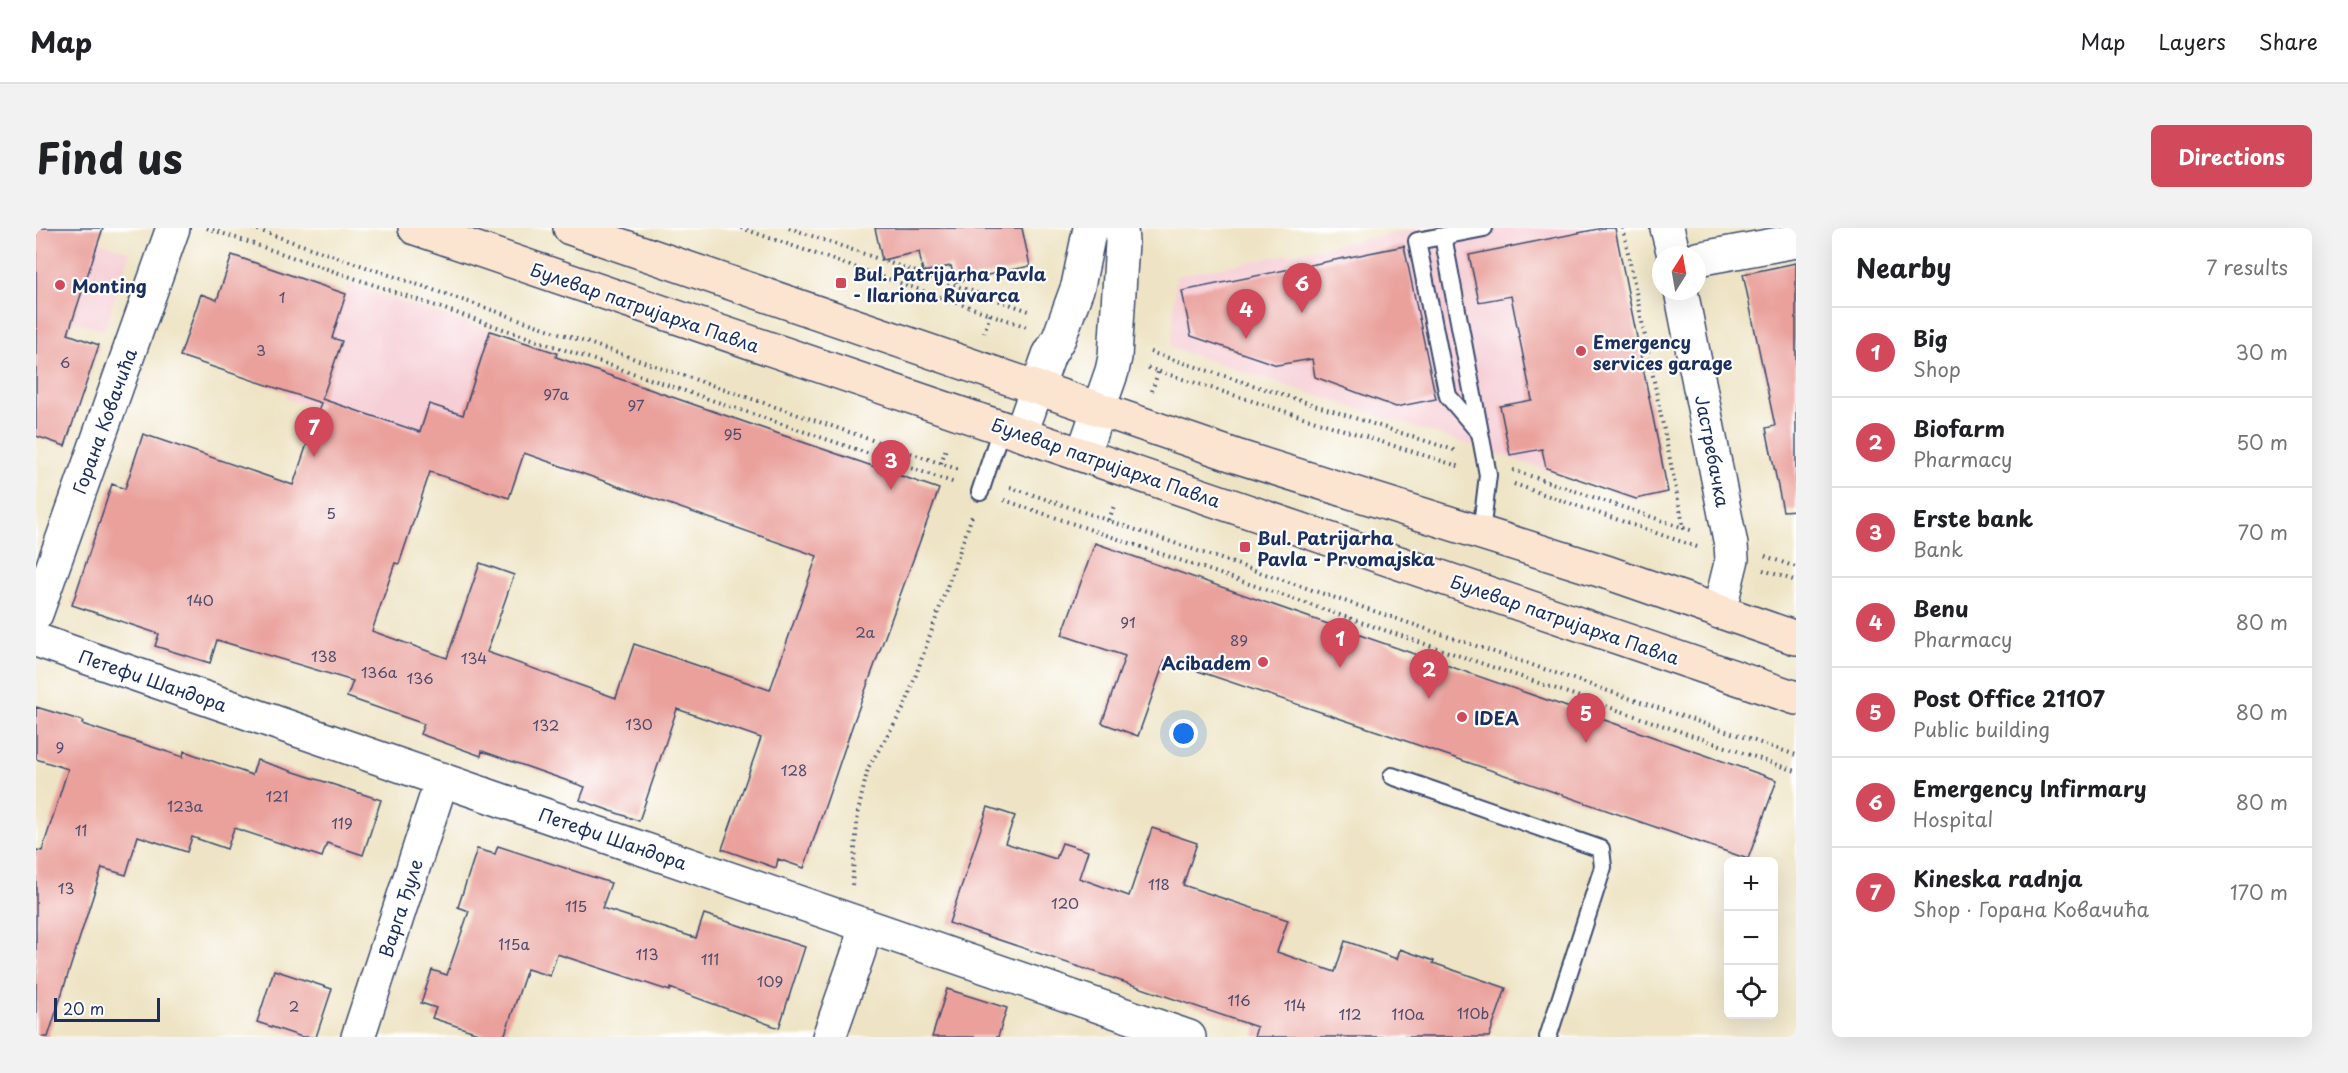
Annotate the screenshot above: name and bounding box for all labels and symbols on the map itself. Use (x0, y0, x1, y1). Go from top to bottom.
north arrow (1652, 246, 1706, 300)
street label: Булевар патријарха Павла (527, 255, 764, 359)
place label: Bul. Patrijarha Pavla - Ilariona Ruvarca (853, 260, 1047, 308)
pin: 6 (1282, 264, 1322, 313)
place label: Monting (72, 272, 147, 299)
marker: Bul. Patrijarha Pavla - Ilariona Ruvarca (834, 276, 848, 290)
marker: Monting (53, 278, 67, 292)
house number: 1 (279, 285, 285, 308)
pin: 4 (1226, 290, 1266, 339)
place label: Emergency services garage (1593, 328, 1733, 376)
house number: 3 (256, 338, 266, 361)
street label: Горана Ковачића (65, 344, 143, 498)
marker: Emergency services garage (1574, 344, 1588, 358)
house number: 6 (60, 350, 70, 373)
house number: 97a (543, 382, 569, 405)
house number: 97 (627, 393, 645, 416)
street label: Јастребачка (1689, 393, 1737, 510)
pin: 7 (294, 408, 334, 457)
street label: Булевар патријарха Павла (988, 410, 1225, 514)
house number: 95 (724, 422, 742, 445)
pin: 3 (872, 440, 910, 490)
house number: 5 (326, 501, 336, 524)
place label: Bul. Patrijarha Pavla - Prvomajska (1257, 524, 1435, 572)
marker: Bul. Patrijarha Pavla - Prvomajska (1238, 540, 1252, 554)
street label: Булевар патријарха Павла (1447, 567, 1684, 671)
house number: 140 (186, 588, 214, 611)
house number: 91 (1120, 610, 1136, 633)
pin: 1 (1320, 618, 1360, 668)
house number: 2a (855, 620, 875, 643)
house number: 89 (1230, 628, 1248, 651)
street label: Петефи Шандора (75, 642, 231, 718)
house number: 138 (311, 644, 337, 667)
house number: 134 (461, 646, 487, 669)
place label: Acibadem (1161, 649, 1251, 676)
pin: 2 (1410, 650, 1448, 699)
marker: Acibadem (1256, 655, 1270, 669)
house number: 136a (361, 660, 398, 683)
house number: 136 (406, 666, 434, 689)
pin: 5 (1566, 694, 1606, 743)
place label: IDEA (1474, 704, 1519, 731)
marker: IDEA (1455, 710, 1469, 724)
house number: 130 (625, 712, 653, 735)
house number: 132 (533, 713, 559, 736)
your location (1169, 719, 1198, 748)
house number: 9 (56, 735, 64, 758)
house number: 128 (781, 758, 807, 781)
house number: 121 (265, 784, 289, 807)
house number: 123a (167, 794, 204, 817)
street label: Петефи Шандора (535, 800, 691, 876)
house number: 119 (331, 811, 353, 834)
house number: 11 (75, 818, 87, 841)
street label: Варга Ђуле (371, 855, 429, 961)
house number: 118 (1148, 872, 1170, 895)
house number: 13 (58, 876, 74, 899)
house number: 120 (1051, 891, 1079, 914)
house number: 115 (565, 894, 587, 917)
house number: 115a (498, 932, 530, 955)
house number: 113 (636, 942, 658, 965)
house number: 111 (701, 947, 719, 970)
house number: 109 (757, 969, 783, 992)
house number: 116 (1227, 988, 1251, 1011)
house number: 114 (1284, 993, 1306, 1016)
house number: 2 (289, 994, 299, 1017)
scale bar (54, 995, 160, 1022)
house number: 110b (1457, 1001, 1489, 1024)
house number: 112 (1338, 1002, 1362, 1025)
house number: 110a (1392, 1002, 1425, 1025)

